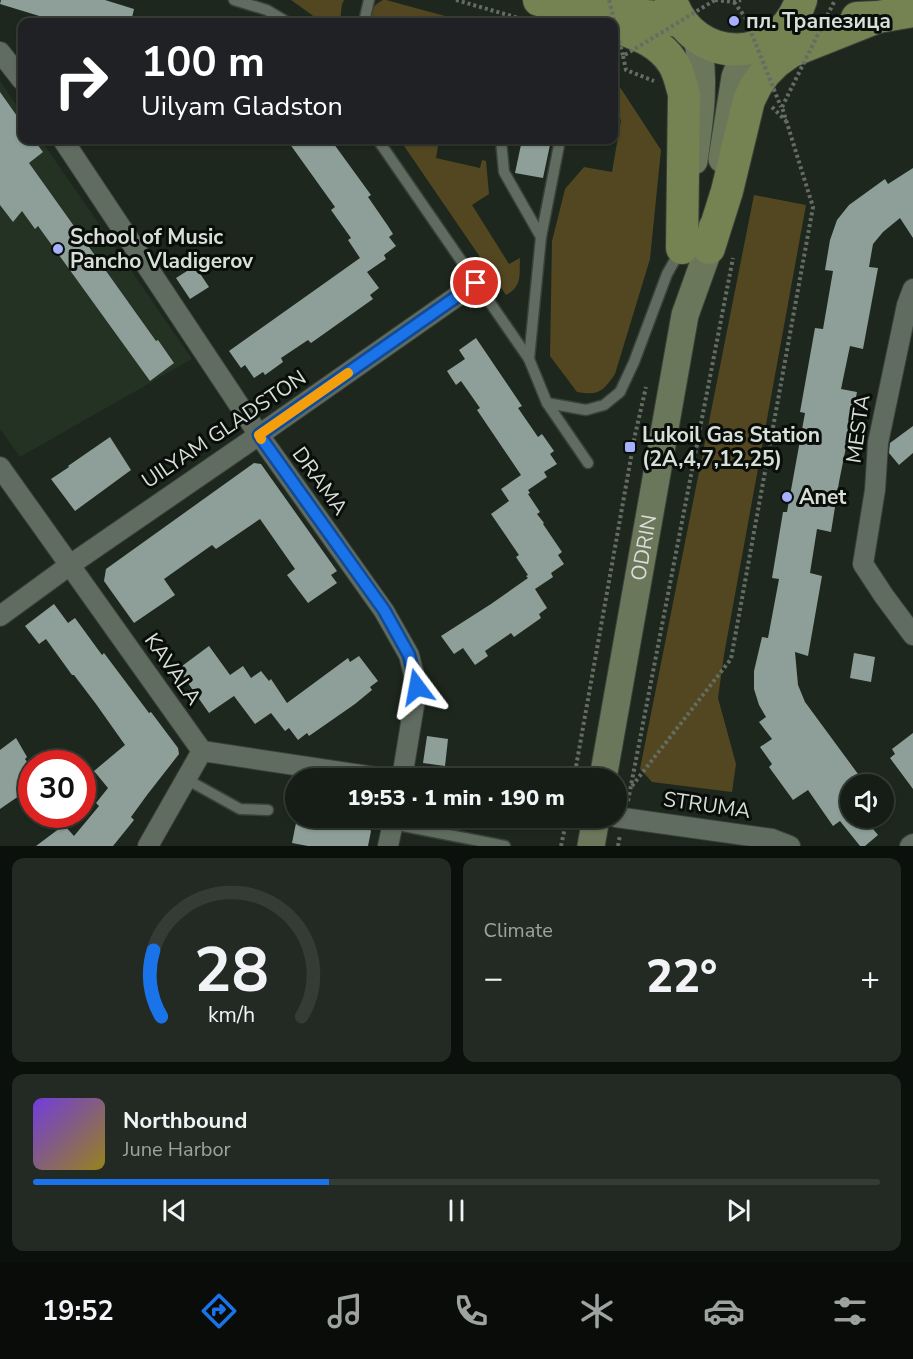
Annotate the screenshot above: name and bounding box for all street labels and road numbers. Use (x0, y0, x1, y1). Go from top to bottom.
street label: UILYAM GLADSTON (136, 364, 312, 494)
street label: MESTA (839, 393, 877, 465)
street label: DRAMA (286, 441, 354, 521)
street label: ODRIN (624, 512, 663, 583)
street label: KAVALA (138, 628, 208, 710)
street label: STRUMA (662, 785, 752, 825)

